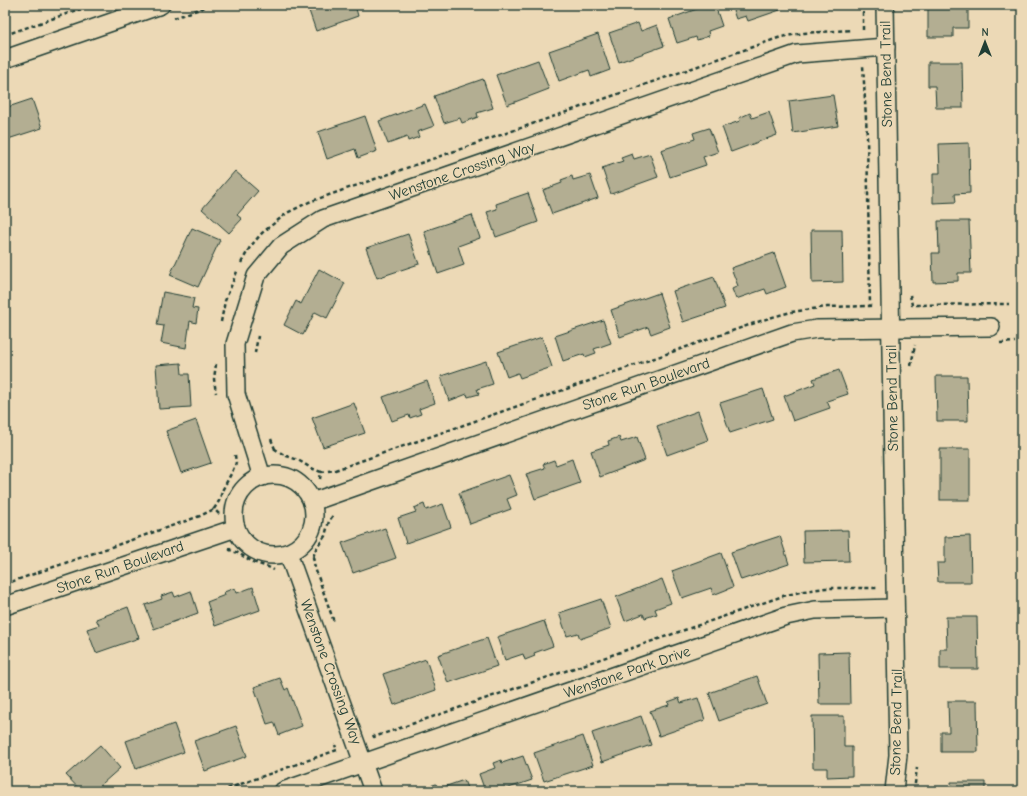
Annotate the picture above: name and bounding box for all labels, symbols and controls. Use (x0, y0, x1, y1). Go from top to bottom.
street label: Stone Bend Trail (876, 20, 896, 128)
north arrow (965, 22, 1005, 62)
text: N (981, 26, 989, 39)
street label: Wenstone Crossing Way (387, 137, 538, 204)
street label: Stone Bend Trail (882, 344, 902, 452)
street label: Stone Run Boulevard (580, 354, 712, 414)
street label: Stone Run Boulevard (54, 537, 186, 597)
street label: Wenstone Crossing Way (296, 597, 366, 747)
street label: Wenstone Park Drive (561, 642, 693, 702)
street label: Stone Bend Trail (886, 668, 906, 776)

